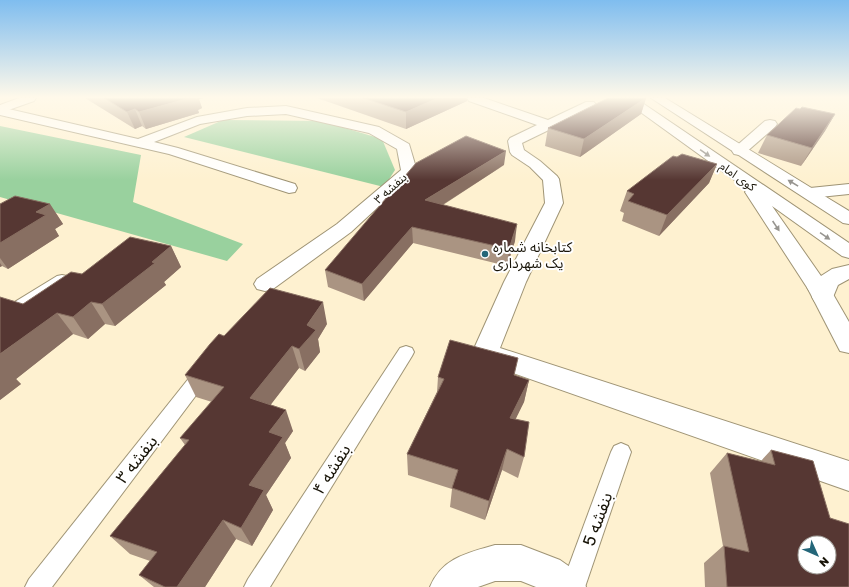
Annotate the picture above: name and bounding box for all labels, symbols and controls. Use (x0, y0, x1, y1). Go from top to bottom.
one-way arrow (700, 149, 710, 157)
street label: کوی امام (716, 158, 760, 196)
street label: بنفشه ۳ (370, 169, 410, 207)
one-way arrow (787, 179, 799, 186)
one-way arrow (772, 221, 780, 231)
one-way arrow (820, 232, 830, 240)
place label: کتابخانه شماره یک شهرداری (493, 238, 573, 272)
marker: کتابخانه شماره یک شهرداری (480, 249, 490, 259)
street label: بنفشه ۳ (111, 431, 161, 487)
street label: بنفشه ۴ (307, 440, 355, 498)
street label: بنفشه 5 (578, 489, 616, 549)
north arrow (797, 535, 837, 575)
text: N (817, 555, 832, 570)

